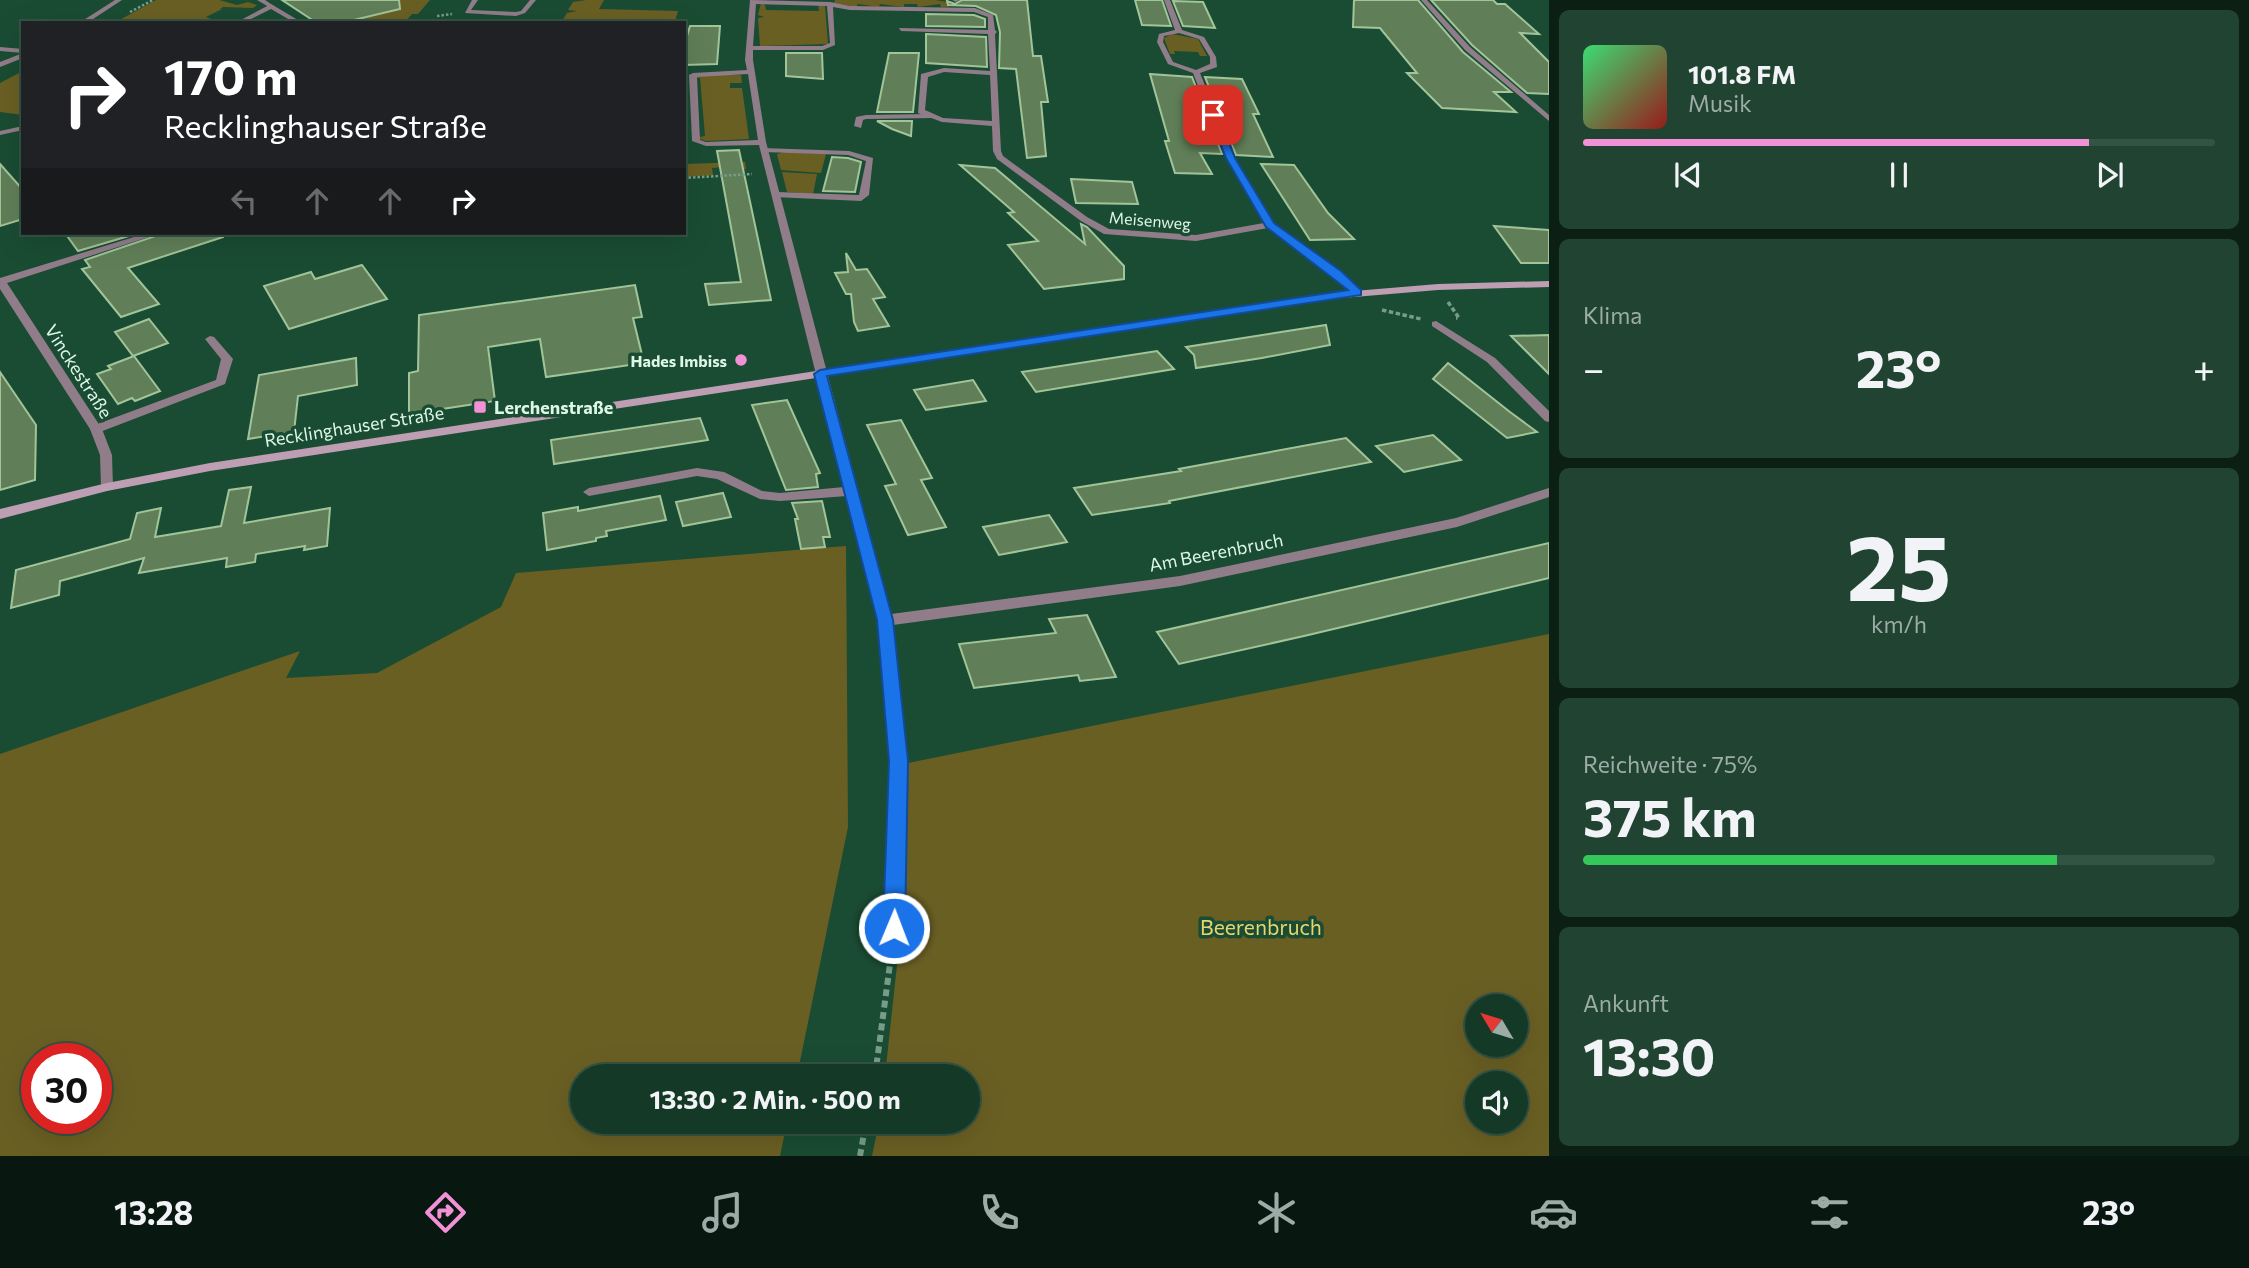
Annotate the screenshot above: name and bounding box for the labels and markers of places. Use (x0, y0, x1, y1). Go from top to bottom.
pin (1183, 85, 1243, 145)
place label: Hades Imbiss (630, 351, 727, 370)
marker: Hades Imbiss (733, 352, 749, 368)
place label: Lerchenstraße (494, 396, 613, 418)
marker: Lerchenstraße (472, 399, 488, 415)

